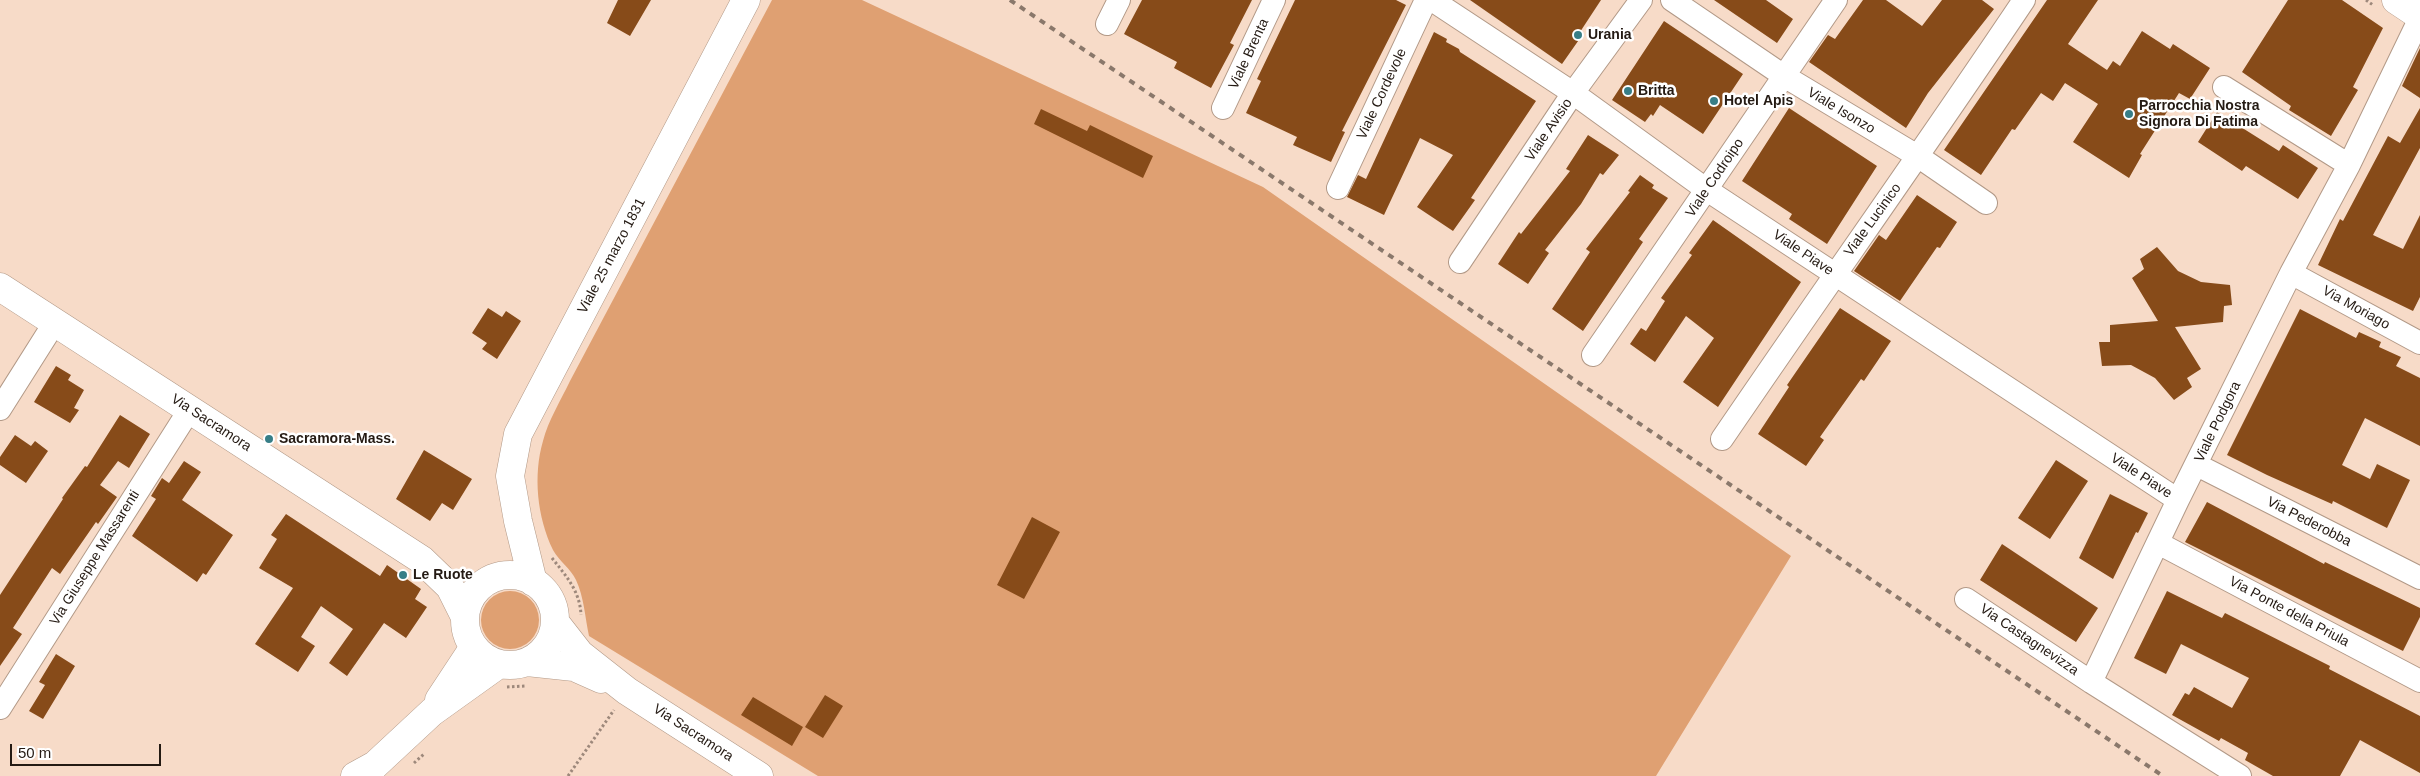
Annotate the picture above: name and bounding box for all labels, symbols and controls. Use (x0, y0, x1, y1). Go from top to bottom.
street label: Viale Brenta (1225, 16, 1273, 92)
place label: Urania (1588, 27, 1632, 43)
marker: Urania (1572, 29, 1584, 41)
street label: Viale Cordevole (1354, 46, 1410, 142)
place label: Britta (1638, 83, 1675, 99)
street label: Viale Isonzo (1804, 84, 1878, 138)
marker: Britta (1622, 85, 1634, 97)
place label: Hotel Apis (1724, 93, 1793, 109)
marker: Hotel Apis (1708, 95, 1720, 107)
street label: Viale Avisio (1522, 96, 1576, 164)
place label: Parrocchia Nostra Signora Di Fatima (2139, 98, 2260, 130)
marker: Parrocchia Nostra Signora Di Fatima (2123, 108, 2135, 120)
street label: Viale Codroipo (1682, 135, 1748, 221)
street label: Viale Lucinico (1841, 180, 1905, 260)
street label: Viale 25 marzo 1831 (574, 195, 650, 317)
street label: Viale Piave (1769, 227, 1837, 279)
street label: Via Moriago (2319, 283, 2393, 333)
street label: Viale Podgora (2191, 379, 2245, 465)
street label: Via Sacramora (168, 391, 254, 455)
place label: Sacramora-Mass. (279, 431, 395, 447)
marker: Sacramora-Mass. (263, 433, 275, 445)
street label: Viale Piave (2107, 450, 2175, 502)
street label: Via Giuseppe Massarenti (47, 487, 143, 629)
street label: Via Pederobba (2264, 494, 2354, 550)
place label: Le Ruote (413, 567, 473, 583)
marker: Le Ruote (397, 569, 409, 581)
street label: Via Ponte della Priula (2226, 573, 2352, 651)
street label: Via Castagnevizza (1976, 601, 2082, 679)
street label: Via Sacramora (650, 701, 736, 765)
scale bar (12, 734, 164, 766)
text: 50 m (18, 744, 51, 761)

